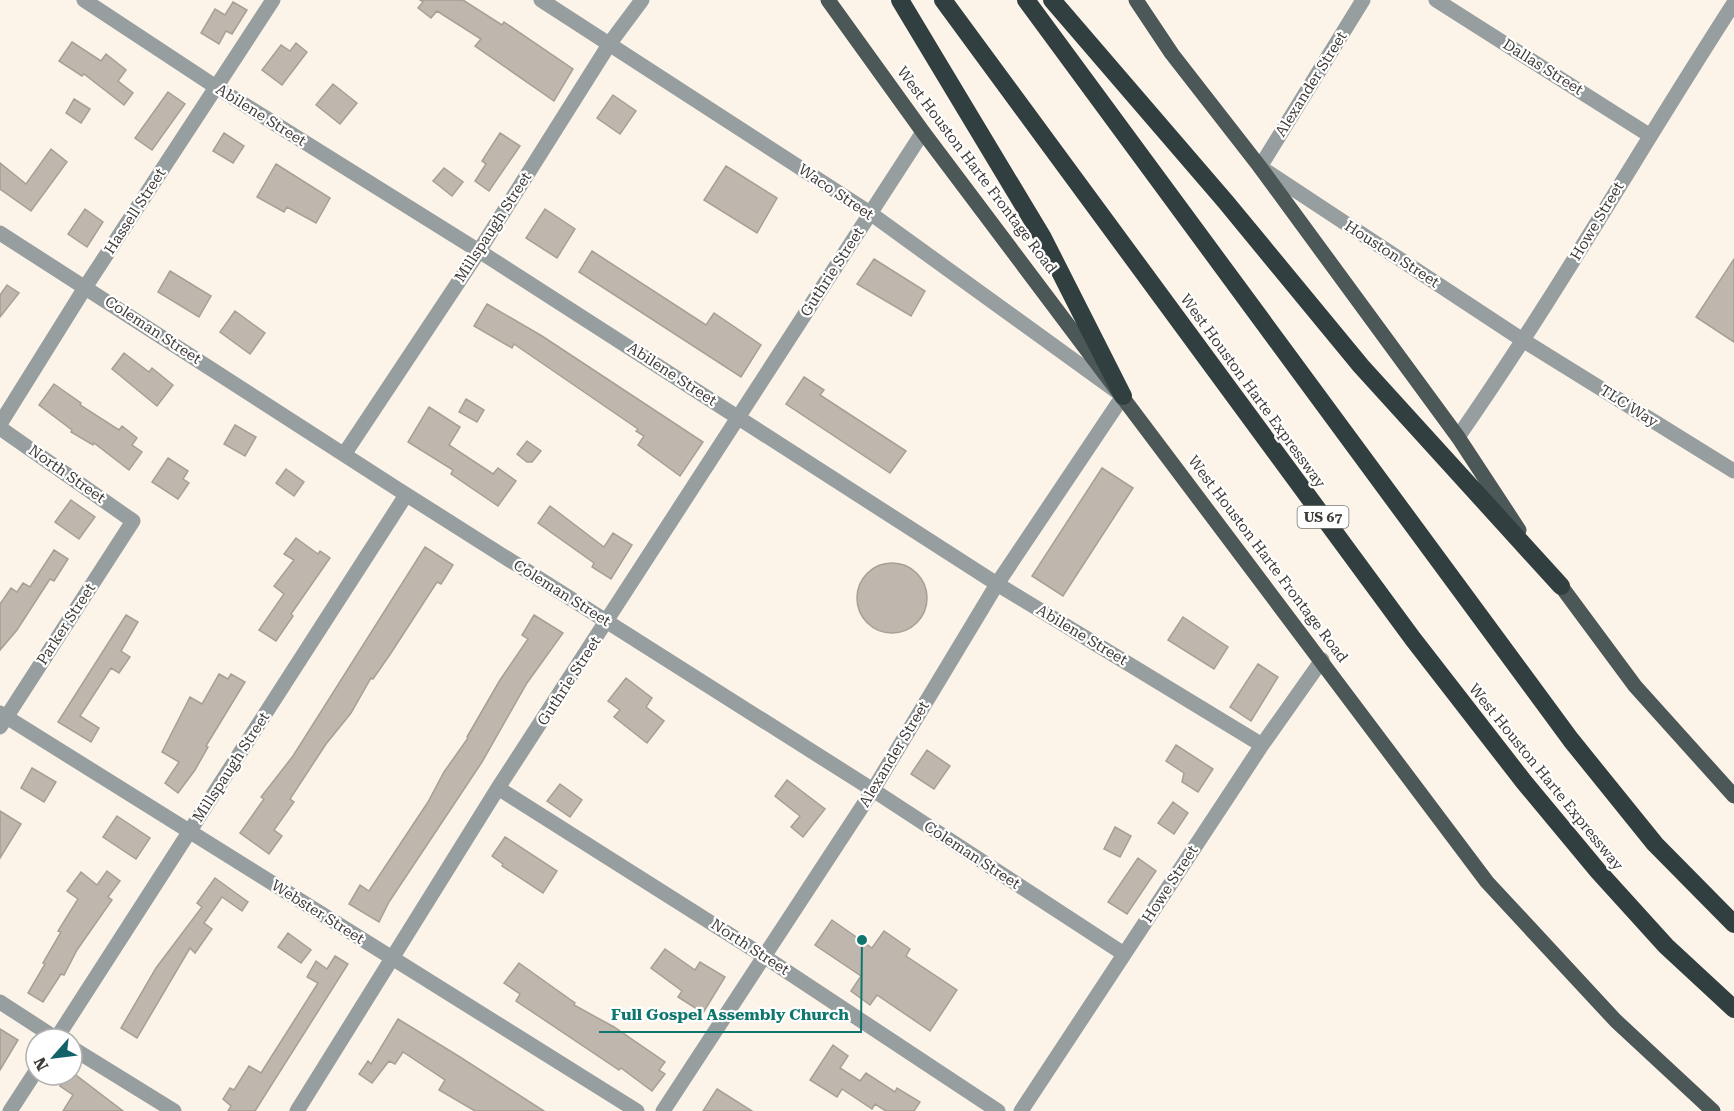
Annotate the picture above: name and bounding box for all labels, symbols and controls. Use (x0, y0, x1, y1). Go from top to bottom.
street label: Alexander Street (1271, 28, 1351, 140)
street label: Dallas Street (1500, 35, 1587, 99)
street label: West Houston Harte Frontage Road (893, 63, 1061, 277)
street label: Abilene Street (213, 80, 310, 150)
street label: Waco Street (795, 160, 877, 224)
street label: Hassell Street (101, 164, 170, 257)
street label: Millspaugh Street (451, 168, 535, 285)
street label: Howe Street (1567, 178, 1628, 264)
street label: Houston Street (1341, 217, 1443, 292)
street label: Guthrie Street (796, 224, 868, 320)
street label: West Houston Harte Expressway (1177, 291, 1329, 491)
street label: Coleman Street (101, 292, 205, 368)
street label: Abilene Street (624, 338, 720, 410)
street label: TLC Way (1597, 381, 1661, 431)
street label: North Street (25, 441, 109, 507)
street label: West Houston Harte Frontage Road (1184, 452, 1352, 666)
road number: US 67 (1298, 506, 1348, 528)
street label: Coleman Street (510, 556, 614, 630)
street label: Parker Street (33, 579, 99, 668)
street label: Abilene Street (1033, 601, 1131, 669)
street label: Guthrie Street (533, 633, 605, 729)
street label: West Houston Harte Expressway (1465, 680, 1627, 874)
street label: Alexander Street (855, 697, 933, 810)
street label: Millspaugh Street (189, 708, 273, 825)
street label: Coleman Street (920, 817, 1024, 893)
street label: Howe Street (1138, 842, 1202, 926)
street label: Webster Street (268, 876, 368, 948)
street label: North Street (708, 915, 793, 979)
callout: Full Gospel Assembly Church (599, 998, 861, 1032)
text: Full Gospel Assembly Church (611, 1005, 849, 1024)
north arrow (24, 1027, 84, 1087)
text: N (30, 1054, 52, 1074)

